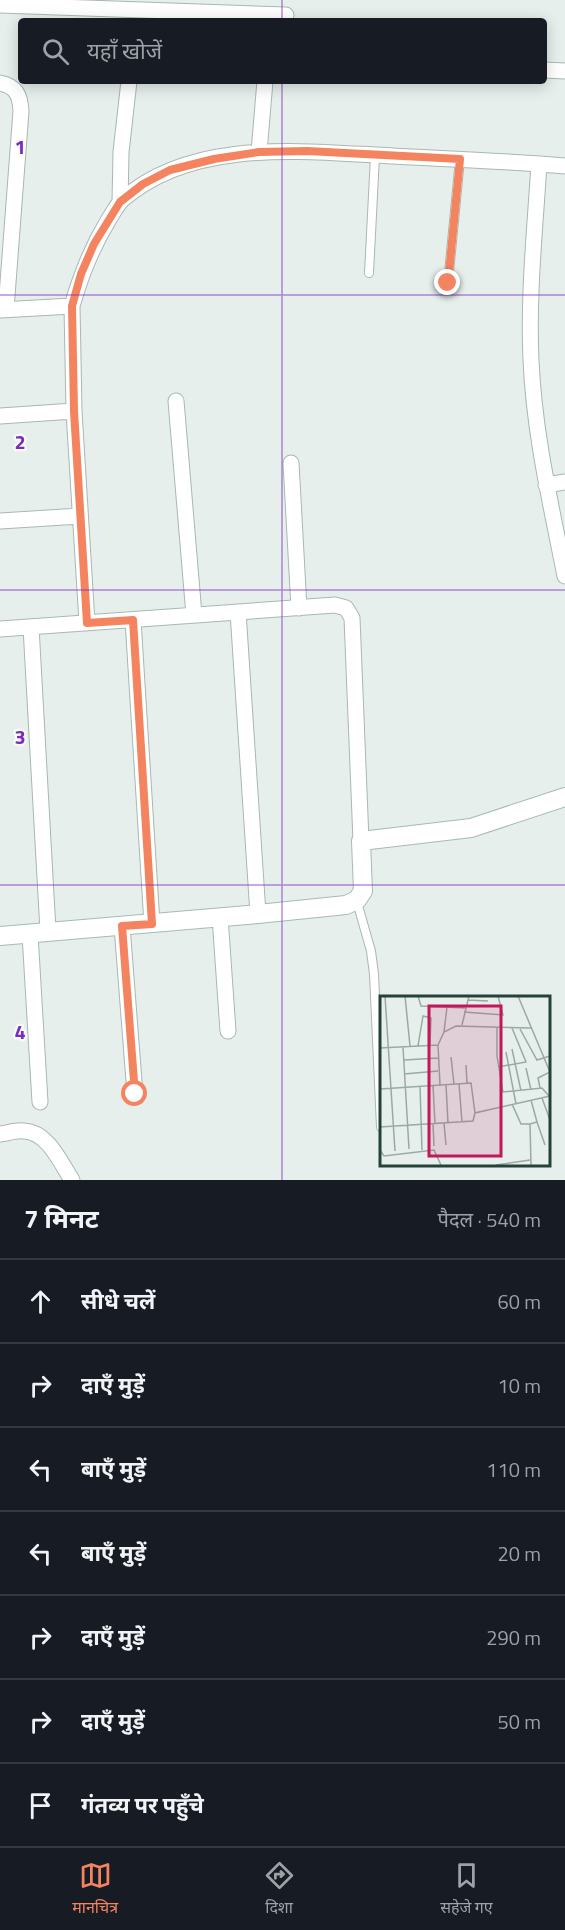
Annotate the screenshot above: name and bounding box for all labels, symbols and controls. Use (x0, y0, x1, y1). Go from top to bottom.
search box (18, 18, 547, 84)
text: यहाँ खोजें (87, 34, 162, 68)
icon: search (39, 35, 72, 68)
text: 1 (14, 131, 26, 162)
route end (434, 269, 460, 295)
text: 2 (14, 426, 26, 457)
text: 3 (14, 721, 26, 752)
inset map (380, 996, 550, 1165)
text: 4 (14, 1016, 26, 1047)
route start (121, 1080, 147, 1106)
text: 7 मिनट (24, 1199, 99, 1238)
text: पैदल · 540 m (438, 1204, 541, 1235)
text: सीधे चलें (81, 1284, 155, 1318)
icon: ahead (24, 1285, 57, 1318)
text: 60 m (497, 1286, 541, 1317)
text: दाएँ मुड़ें (81, 1368, 145, 1402)
icon: right (24, 1369, 57, 1402)
text: 10 m (497, 1370, 541, 1401)
text: बाएँ मुड़ें (81, 1452, 146, 1486)
icon: left (24, 1453, 57, 1486)
text: 110 m (486, 1454, 541, 1485)
text: बाएँ मुड़ें (81, 1536, 146, 1570)
icon: left (24, 1537, 57, 1570)
text: 20 m (497, 1538, 541, 1569)
text: दाएँ मुड़ें (81, 1620, 145, 1654)
icon: right (24, 1621, 57, 1654)
text: 290 m (486, 1622, 541, 1653)
text: दाएँ मुड़ें (81, 1704, 145, 1738)
icon: right (24, 1705, 57, 1738)
text: 50 m (497, 1706, 541, 1737)
text: गंतव्य पर पहुँचे (81, 1788, 204, 1822)
icon: arrive (24, 1789, 57, 1822)
tab: मानचित्र (72, 1859, 118, 1920)
tab: दिशा (263, 1859, 296, 1920)
tab: सहेजे गए (440, 1859, 493, 1920)

